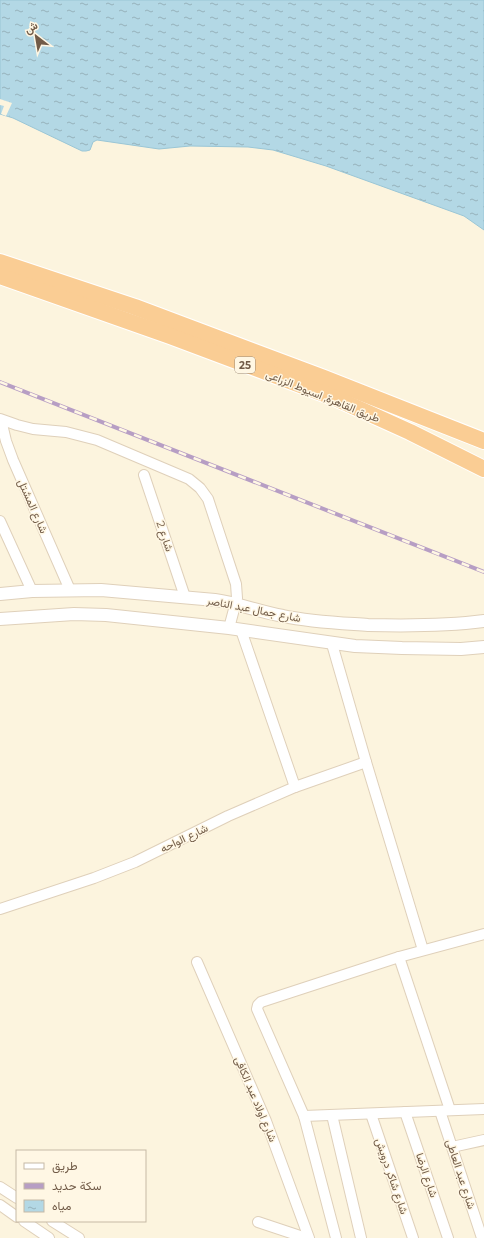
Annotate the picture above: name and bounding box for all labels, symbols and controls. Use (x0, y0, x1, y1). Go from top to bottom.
north arrow (16, 16, 56, 56)
text: ش (22, 18, 40, 37)
road number: 25 (235, 357, 255, 373)
street label: طريق القاهرة, اسيوط الزراعى (264, 367, 382, 425)
street label: شارع المشتل (14, 477, 51, 536)
street label: شارع 2 (152, 519, 177, 554)
street label: شارع جمال عبد الناصر (205, 593, 303, 626)
street label: شارع الواحه (158, 820, 211, 856)
street label: شارع اولاد عبد الكافى (231, 1054, 280, 1145)
street label: شارع شاكر درويش (372, 1136, 412, 1216)
street label: شارع عبد العاطى (442, 1137, 479, 1211)
legend (16, 1150, 146, 1222)
street label: شارع الرضا (412, 1151, 441, 1200)
text: طريق (52, 1158, 78, 1174)
text: سكة حديد (52, 1178, 102, 1193)
text: مياه (52, 1198, 71, 1213)

